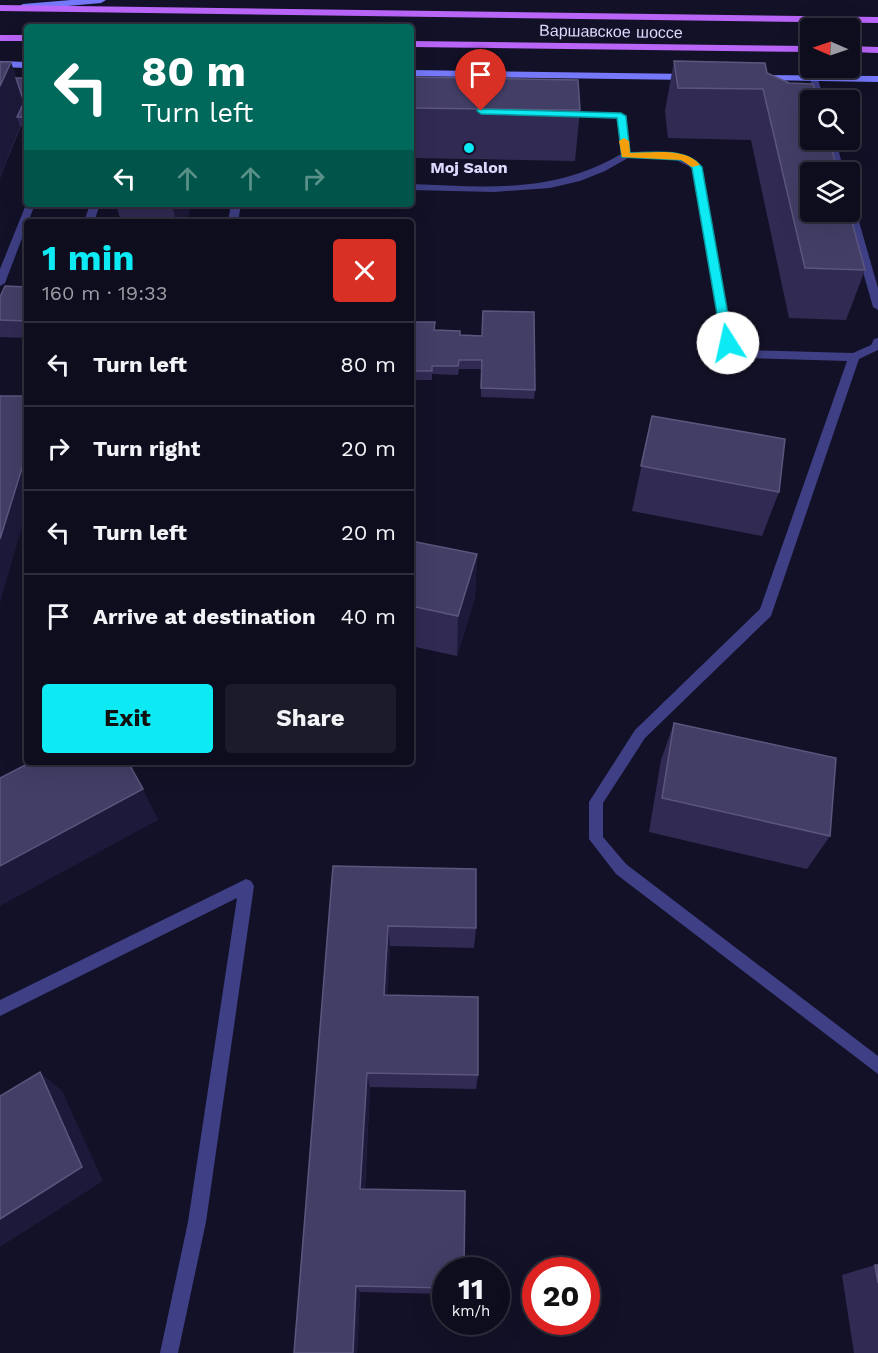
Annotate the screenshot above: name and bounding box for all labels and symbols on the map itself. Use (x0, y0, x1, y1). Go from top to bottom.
north arrow (800, 18, 860, 78)
street label: Варшавское шоссе (539, 21, 683, 42)
pin (455, 49, 506, 111)
marker: Moj Salon (462, 141, 476, 155)
place label: Moj Salon (430, 158, 508, 177)
position arrow (696, 311, 760, 375)
speed limit sign: 20 (522, 1257, 600, 1335)

